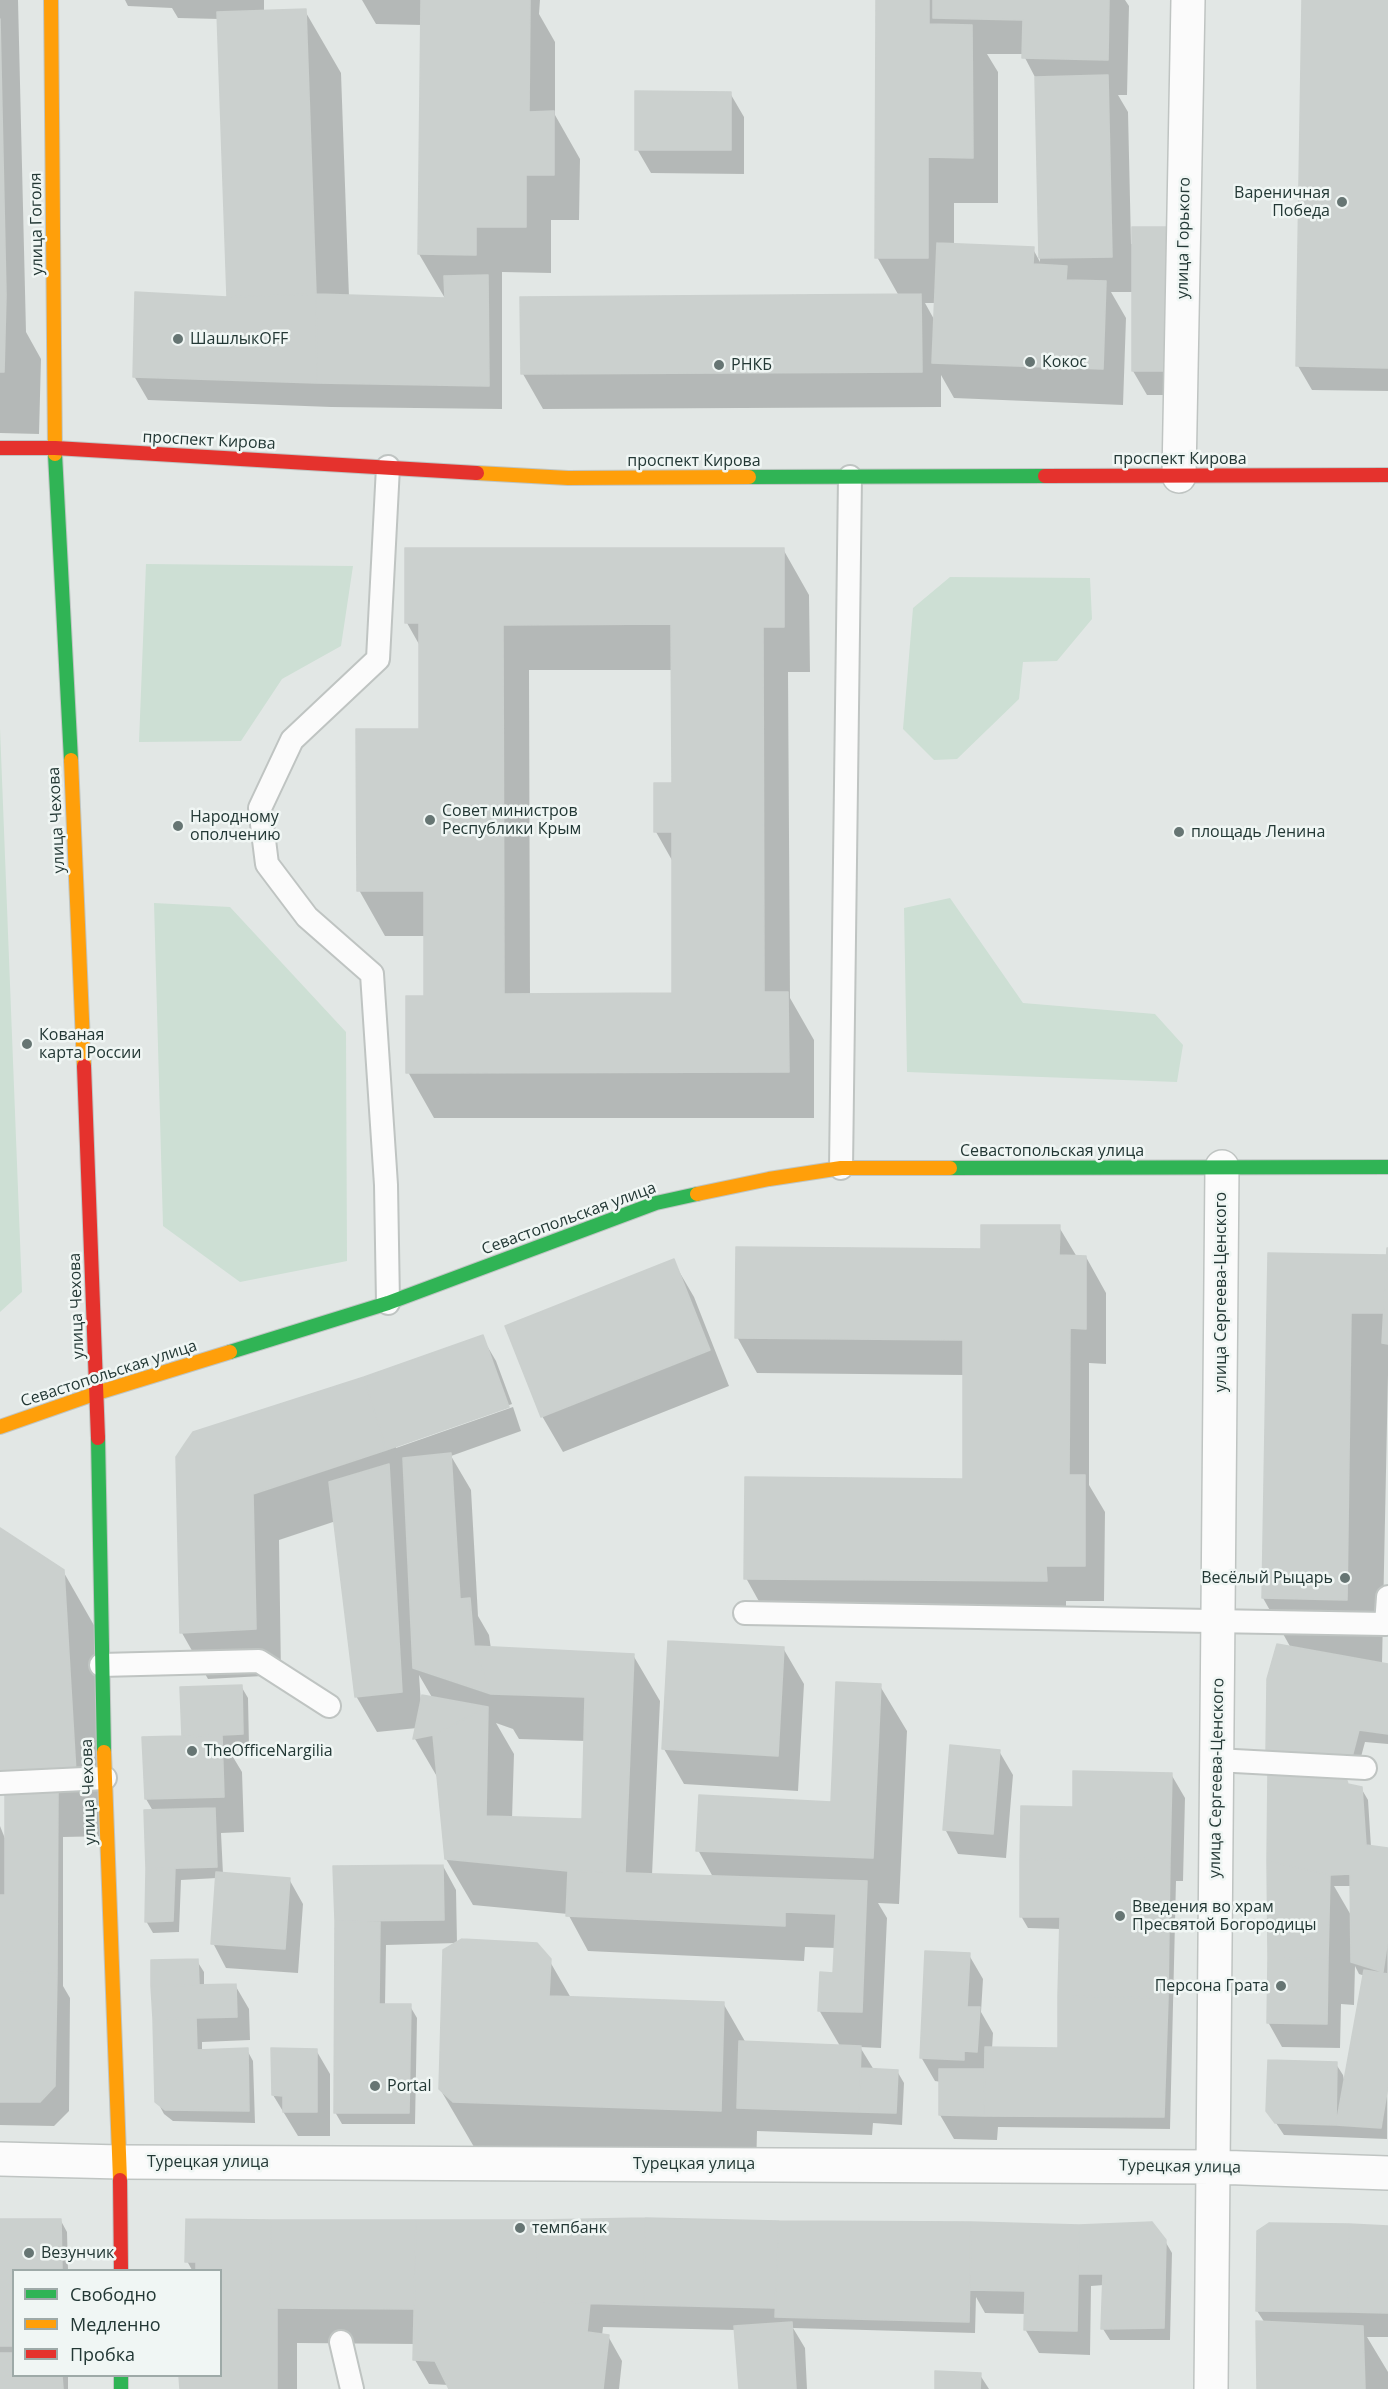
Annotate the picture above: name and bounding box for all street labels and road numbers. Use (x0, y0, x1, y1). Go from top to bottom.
street label: улица Гоголя (27, 172, 47, 276)
street label: улица Горького (1173, 177, 1195, 299)
street label: проспект Кирова (142, 428, 276, 454)
street label: проспект Кирова (1113, 449, 1247, 469)
street label: проспект Кирова (627, 451, 761, 471)
street label: улица Чехова (45, 766, 69, 874)
street label: Севастопольская улица (960, 1141, 1144, 1161)
street label: Севастопольская улица (479, 1178, 659, 1260)
street label: улица Сергеева-Ценского (1211, 1192, 1231, 1392)
street label: улица Чехова (66, 1252, 88, 1360)
street label: Севастопольская улица (18, 1336, 200, 1412)
street label: улица Сергеева-Ценского (1206, 1678, 1228, 1878)
street label: улица Чехова (78, 1738, 100, 1846)
street label: Турецкая улица (147, 2152, 269, 2172)
street label: Турецкая улица (633, 2154, 755, 2174)
street label: Турецкая улица (1119, 2156, 1241, 2178)

